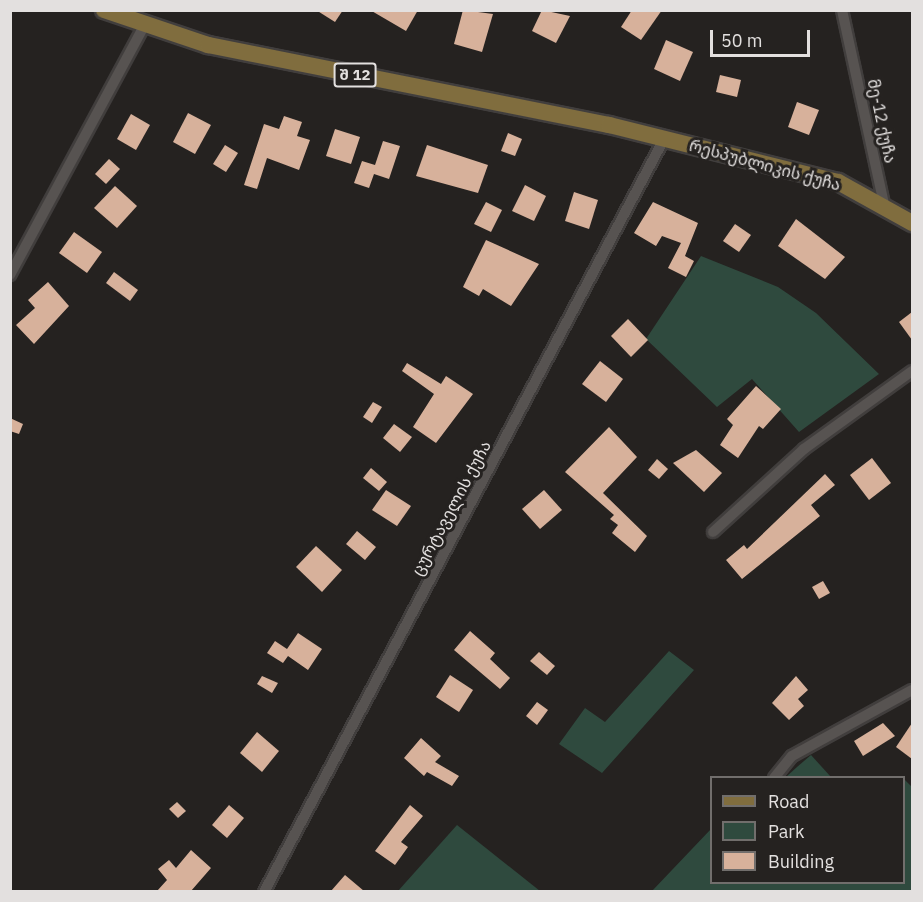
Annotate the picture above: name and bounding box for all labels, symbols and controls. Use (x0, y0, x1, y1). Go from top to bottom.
scale bar (713, 18, 814, 56)
text: 50 m (721, 29, 763, 52)
road number: შ 12 (332, 63, 378, 87)
street label: მე-12 ქუჩა (864, 77, 900, 165)
street label: რესპუბლიკის ქუჩა (687, 136, 843, 194)
street label: ცურტაველის ქუჩა (407, 437, 495, 579)
legend (710, 776, 905, 884)
text: Road (768, 790, 809, 813)
text: Park (768, 820, 804, 843)
text: Building (768, 850, 834, 873)

